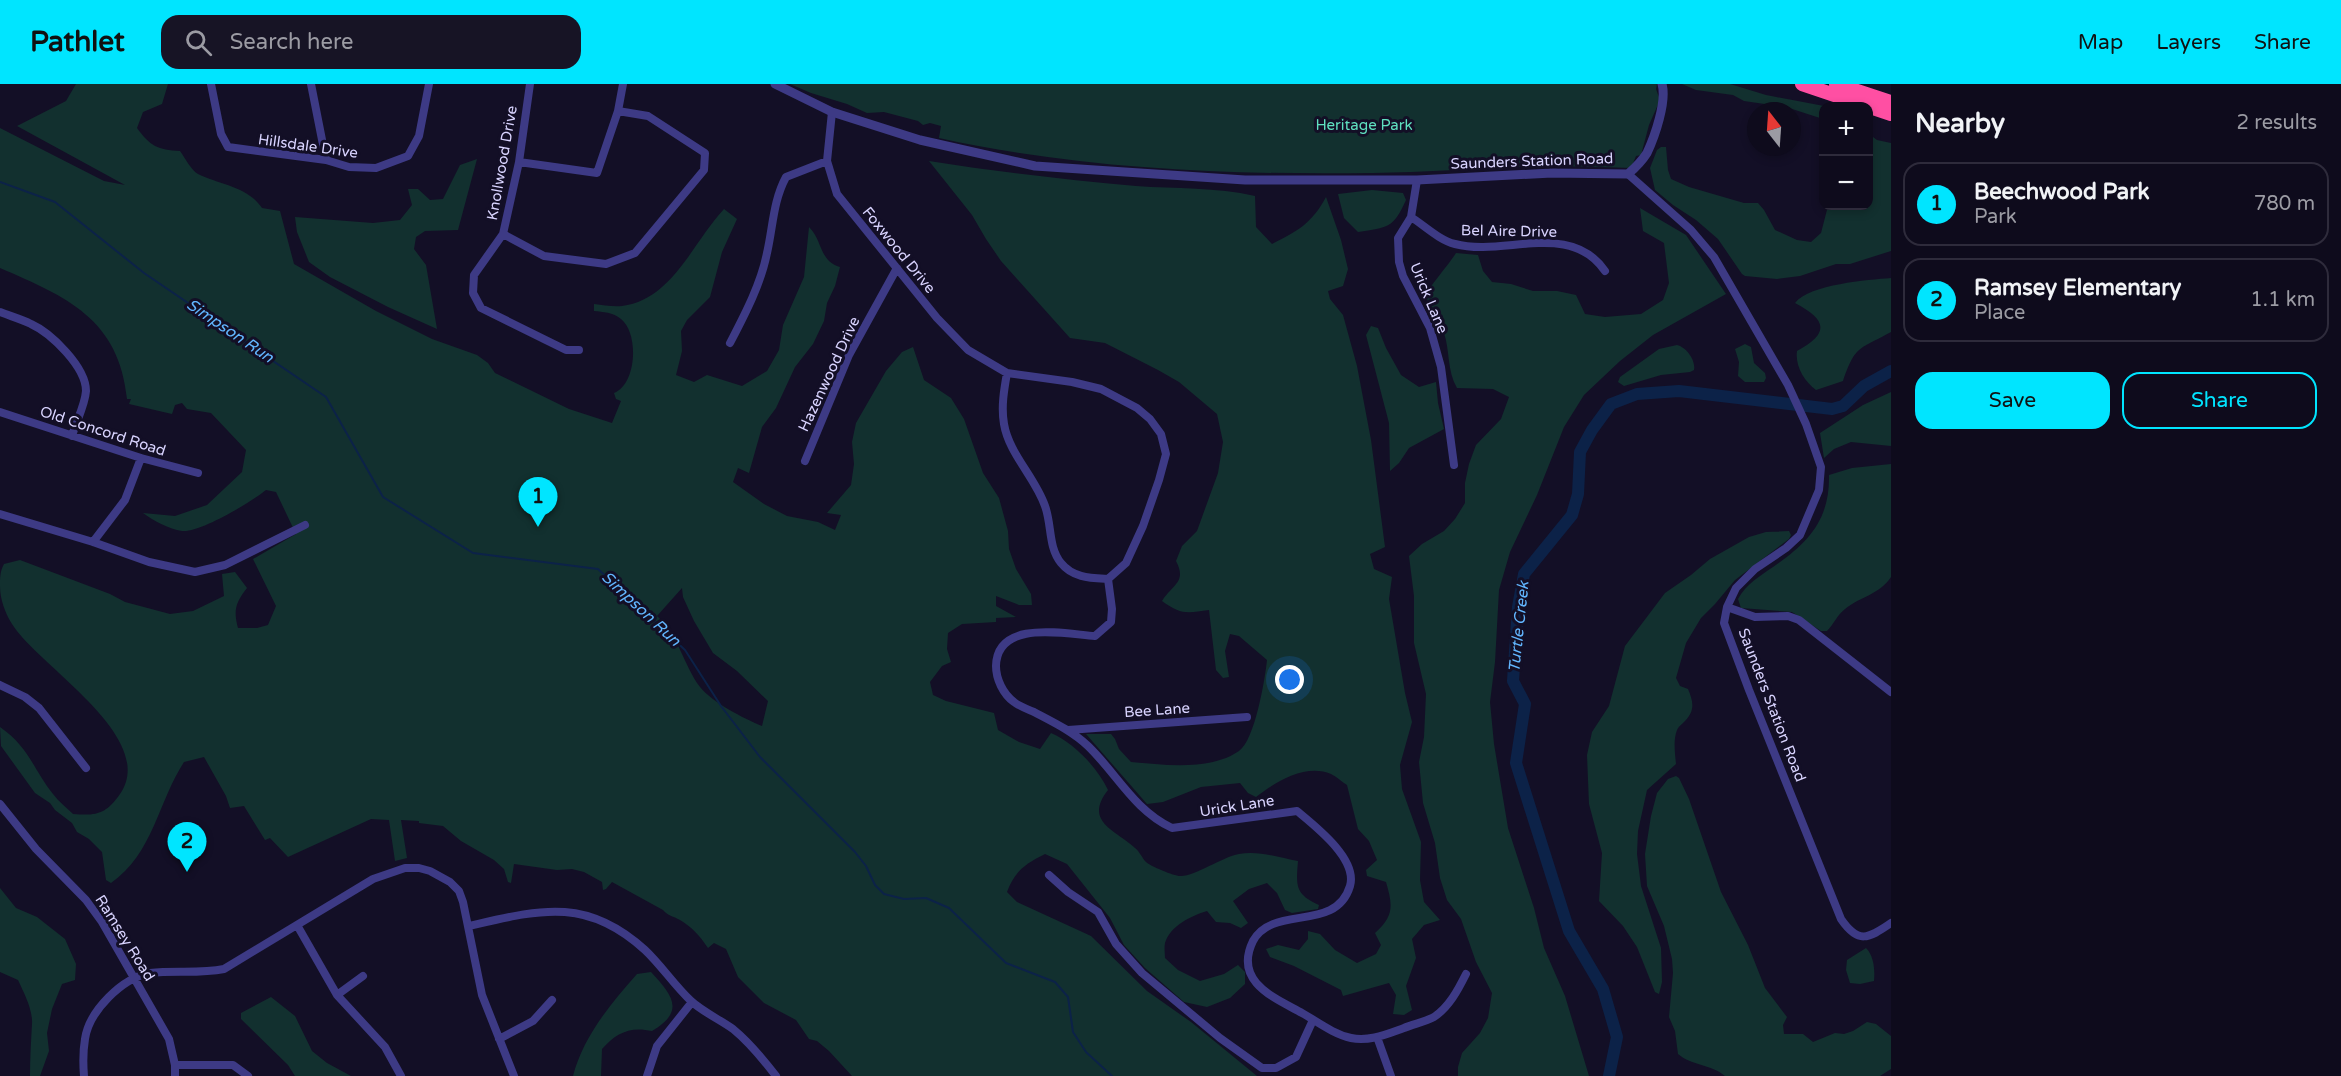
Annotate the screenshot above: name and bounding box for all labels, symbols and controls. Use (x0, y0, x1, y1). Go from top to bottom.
search box (161, 15, 581, 69)
text: Pathlet (30, 25, 125, 59)
icon: search (182, 26, 215, 59)
text: Search here (230, 29, 353, 55)
text: Map (2078, 30, 2123, 55)
text: Layers (2156, 30, 2221, 55)
text: Share (2254, 30, 2311, 55)
north arrow (1747, 102, 1801, 156)
map controls (1819, 102, 1873, 210)
button: + (1819, 102, 1873, 156)
street label: Knollwood Drive (483, 104, 521, 222)
text: Nearby (1915, 108, 2005, 139)
text: 2 results (2237, 111, 2317, 135)
park label: Heritage Park (1315, 116, 1413, 134)
street label: Hillsdale Drive (257, 130, 359, 162)
street label: Saunders Station Road (1450, 149, 1614, 173)
button: − (1819, 156, 1873, 210)
text: Beechwood Park (1974, 179, 2150, 205)
text: 1 (1930, 192, 1943, 216)
text: 780 m (2254, 192, 2315, 216)
street label: Foxwood Drive (859, 203, 939, 297)
text: Park (1974, 205, 2017, 229)
street label: Bel Aire Drive (1461, 221, 1557, 241)
street label: Urick Lane (1406, 260, 1452, 336)
text: Ramsey Elementary (1974, 275, 2181, 301)
text: 2 (1930, 288, 1943, 312)
text: 1.1 km (2250, 288, 2315, 312)
water label: Simpson Run (183, 295, 278, 368)
text: Place (1974, 301, 2025, 325)
street label: Hazenwood Drive (794, 314, 864, 434)
button: Save (1915, 372, 2110, 429)
button: Share (2122, 372, 2317, 429)
street label: Old Concord Road (38, 402, 168, 460)
pin: 1 (518, 478, 558, 527)
water label: Simpson Run (597, 567, 686, 651)
water label: Turtle Creek (1504, 579, 1534, 674)
street label: Saunders Station Road (1734, 626, 1810, 784)
your location (1275, 665, 1304, 694)
street label: Bee Lane (1123, 699, 1191, 721)
street label: Urick Lane (1198, 791, 1276, 821)
pin: 2 (168, 822, 207, 872)
street label: Ramsey Road (91, 892, 159, 984)

